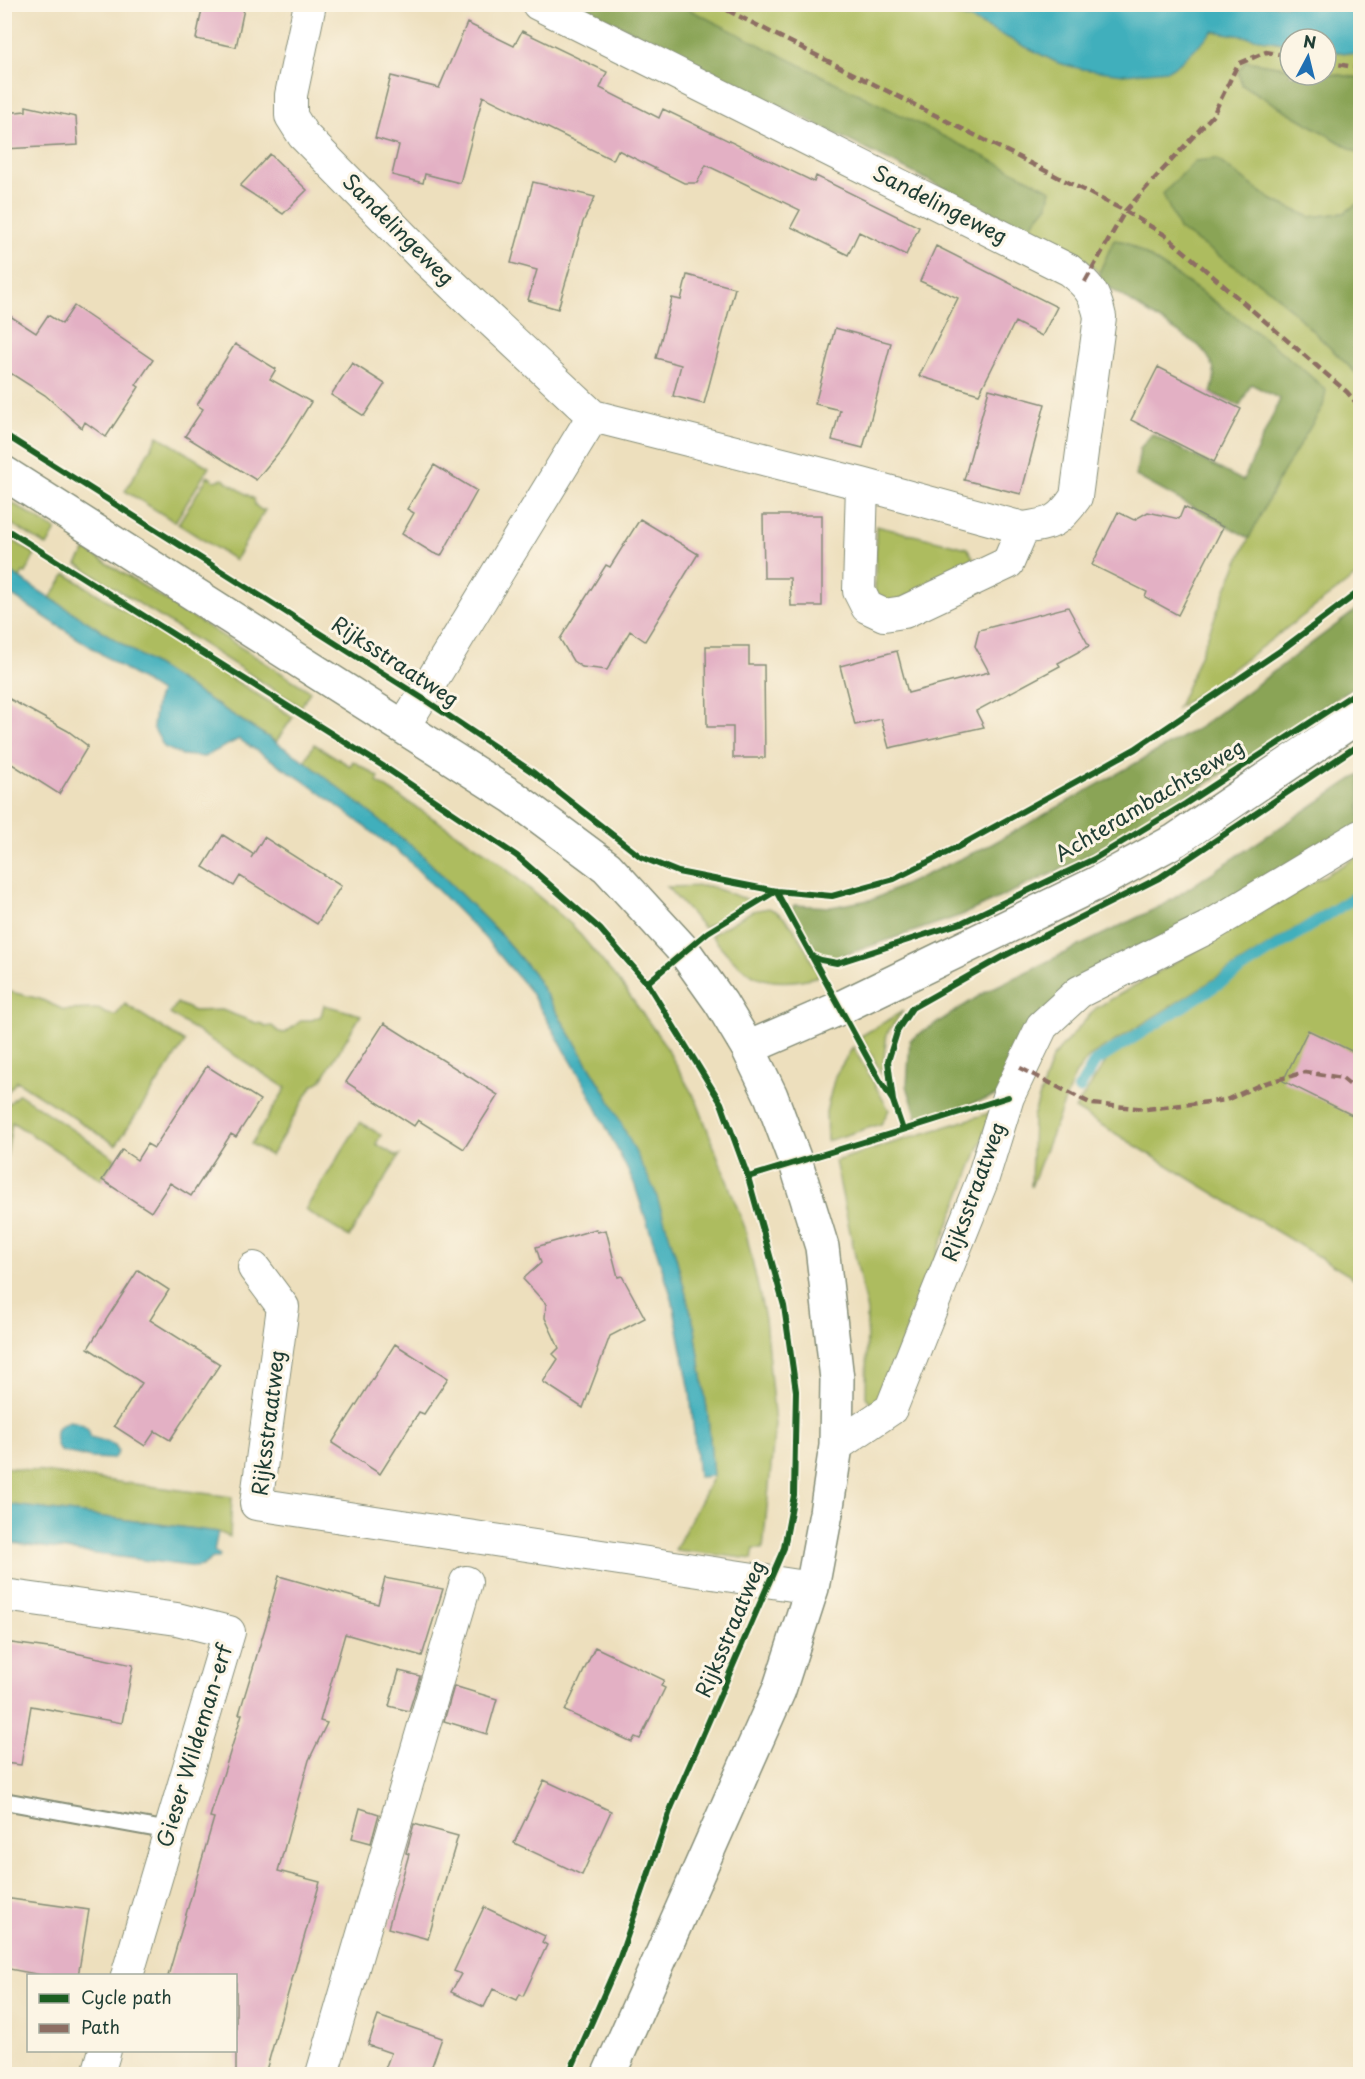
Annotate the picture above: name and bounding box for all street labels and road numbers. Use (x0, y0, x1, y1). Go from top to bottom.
street label: Sandelingeweg (868, 155, 1014, 251)
street label: Sandelingeweg (336, 165, 463, 292)
street label: Rijksstraatweg (326, 607, 466, 714)
street label: Achterambachtseweg (1048, 730, 1250, 869)
street label: Rijksstraatweg (932, 1117, 1012, 1266)
street label: Rijksstraatweg (242, 1348, 292, 1498)
street label: Rijksstraatweg (686, 1554, 773, 1702)
street label: Gieser Wildeman-erf (147, 1639, 240, 1851)

